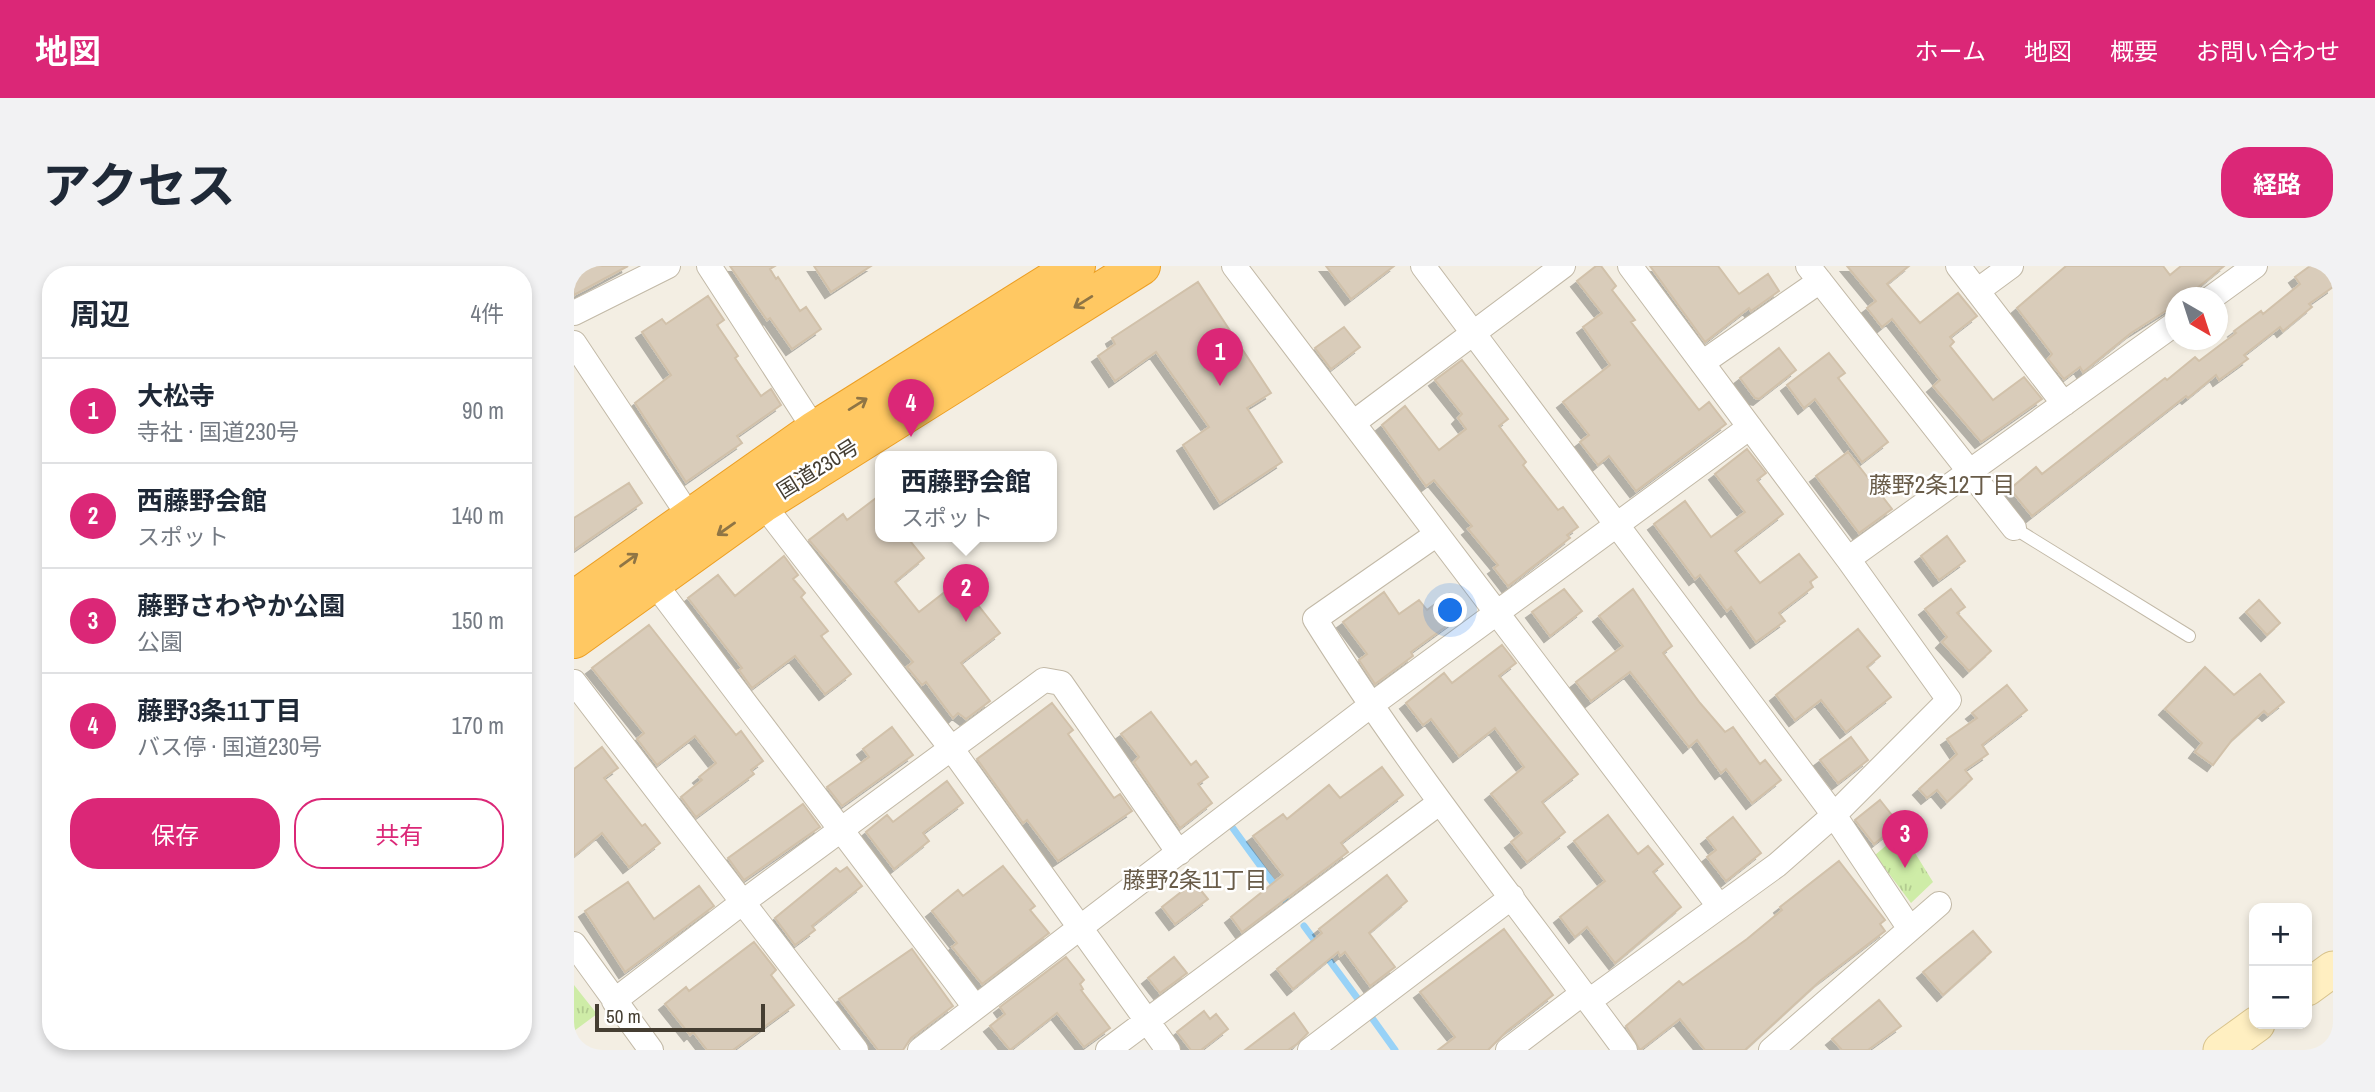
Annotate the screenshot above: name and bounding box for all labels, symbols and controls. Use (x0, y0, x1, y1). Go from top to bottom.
text: 地図 (35, 29, 101, 73)
text: ホーム (1915, 35, 1986, 67)
text: 地図 (2024, 35, 2072, 67)
text: 概要 (2110, 35, 2158, 67)
text: お問い合わせ (2196, 35, 2340, 67)
button: 経路 (2221, 147, 2333, 218)
text: アクセス (42, 152, 236, 218)
north arrow (2165, 287, 2228, 350)
text: 周辺 (70, 294, 130, 334)
one-way arrow (1074, 296, 1094, 310)
text: 4件 (471, 298, 504, 329)
pin: 1 (1197, 328, 1243, 386)
text: 大松寺 (137, 378, 215, 413)
pin: 4 (888, 379, 934, 437)
text: 1 (88, 395, 98, 426)
text: 90 m (462, 395, 504, 426)
one-way arrow (847, 397, 867, 411)
text: 寺社 · 国道230号 (137, 416, 299, 447)
street label: 国道230号 (771, 432, 864, 505)
popup (875, 451, 1057, 542)
text: 西藤野会館 (901, 464, 1031, 499)
district label: 藤野2条12丁目 (1869, 469, 2015, 500)
text: 西藤野会館 (137, 483, 267, 518)
text: 2 (88, 500, 98, 531)
text: 140 m (452, 500, 504, 531)
text: スポット (901, 502, 993, 533)
text: スポット (137, 521, 229, 552)
one-way arrow (717, 522, 736, 536)
one-way arrow (619, 553, 638, 567)
pin: 2 (943, 564, 989, 622)
text: 藤野さわやか公園 (137, 588, 345, 623)
your location (1433, 593, 1467, 627)
text: 3 (88, 605, 98, 636)
text: 150 m (452, 605, 504, 636)
text: 公園 (137, 626, 183, 657)
text: 藤野3条11丁目 (137, 693, 301, 728)
text: 4 (88, 710, 98, 741)
text: 170 m (452, 710, 504, 741)
text: バス停 · 国道230号 (137, 731, 322, 762)
button: 保存 (70, 798, 280, 869)
button: 共有 (294, 798, 504, 869)
pin: 3 (1882, 810, 1928, 868)
district label: 藤野2条11丁目 (1122, 864, 1268, 895)
map controls (2249, 903, 2312, 1029)
button: + (2249, 903, 2312, 966)
button: − (2249, 966, 2312, 1029)
scale bar (595, 1001, 765, 1033)
text: 50 m (606, 1003, 641, 1029)

